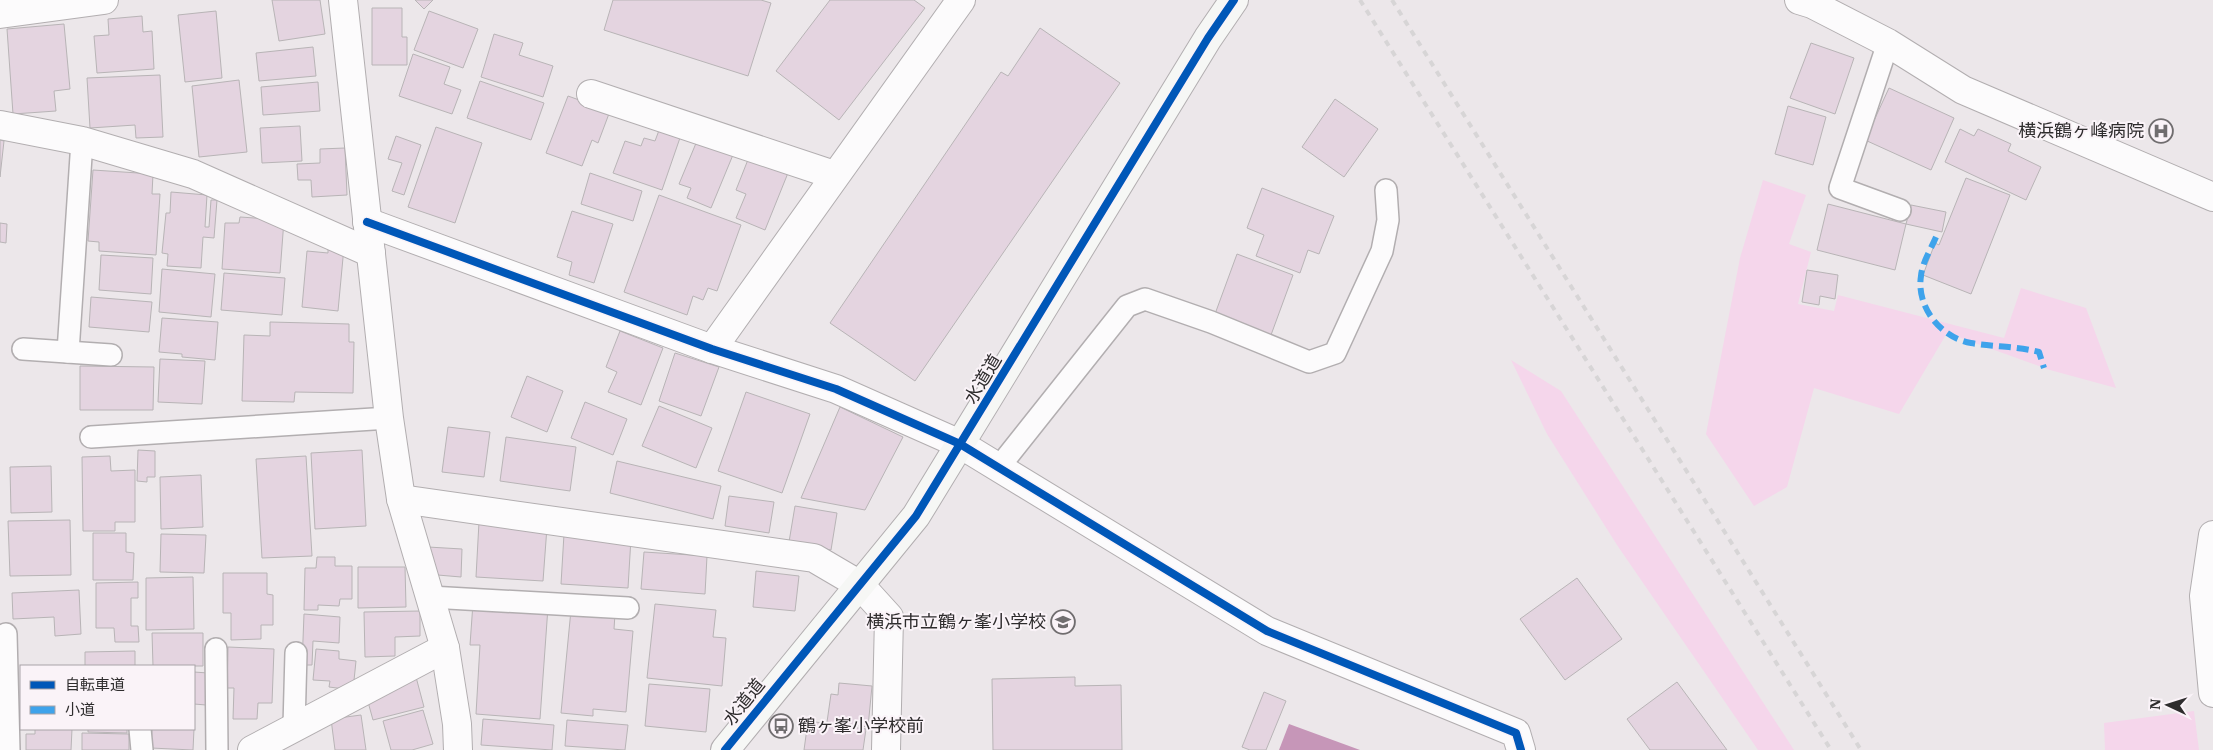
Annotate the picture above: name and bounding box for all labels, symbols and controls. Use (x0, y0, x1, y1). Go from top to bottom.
hospital icon: 横浜鶴ヶ峰病院 (2148, 118, 2174, 144)
place label: 横浜鶴ヶ峰病院 (2018, 119, 2144, 142)
street label: 水道道 (959, 350, 1006, 408)
school or university icon: 横浜市立鶴ヶ峯小学校 (1050, 609, 1076, 635)
place label: 横浜市立鶴ヶ峯小学校 (866, 610, 1046, 633)
legend (20, 665, 195, 730)
street label: 水道道 (718, 673, 770, 730)
text: 自転車道 (65, 675, 125, 694)
north arrow (2143, 680, 2193, 730)
text: N (2146, 698, 2164, 710)
text: 小道 (65, 700, 95, 719)
bus stop icon: 鶴ヶ峯小学校前 (768, 713, 794, 739)
place label: 鶴ヶ峯小学校前 (798, 714, 924, 737)

